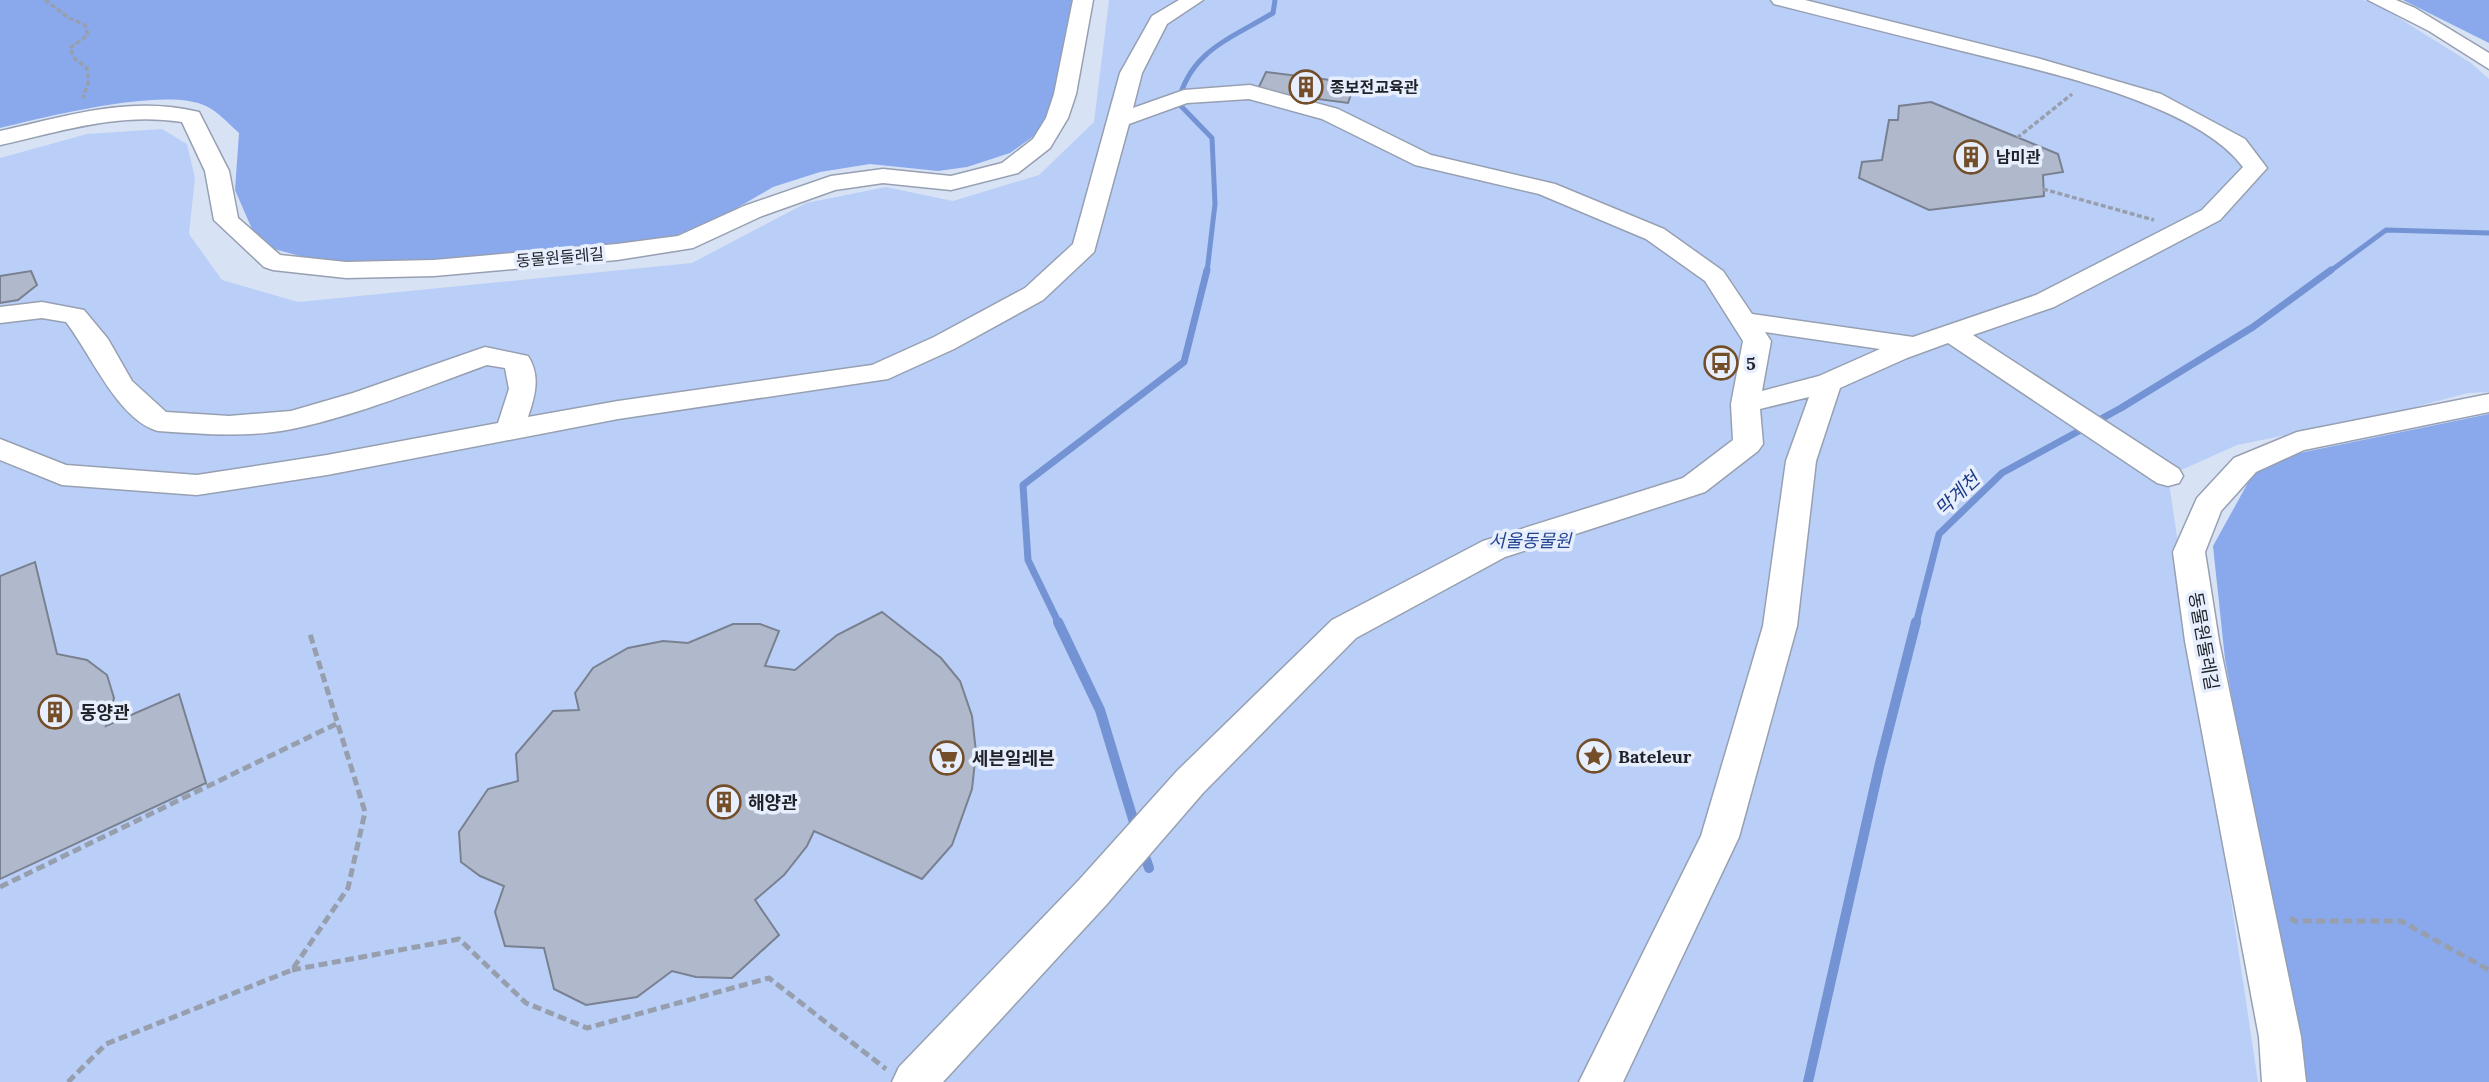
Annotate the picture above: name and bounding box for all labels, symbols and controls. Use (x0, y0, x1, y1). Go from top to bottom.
building icon: 종보전교육관 (1287, 68, 1325, 106)
place label: 종보전교육관 (1330, 77, 1419, 97)
building icon: 남미관 (1952, 138, 1990, 176)
place label: 남미관 (1996, 147, 2040, 167)
street label: 동물원둘레길 (515, 243, 605, 271)
bus stop icon: 5 (1702, 344, 1740, 382)
place label: 5 (1746, 352, 1756, 375)
water label: 막계천 (1930, 466, 1985, 521)
park label: 서울동물원 (1489, 529, 1573, 552)
street label: 동물원둘레길 (2184, 590, 2224, 692)
building icon: 동양관 (36, 693, 74, 731)
place label: 동양관 (80, 701, 130, 724)
place icon: Bateleur (1575, 737, 1613, 775)
supermarket icon: 세븐일레븐 (928, 739, 966, 777)
place label: Bateleur (1618, 745, 1692, 768)
place label: 세븐일레븐 (972, 747, 1055, 770)
building icon: 해양관 (705, 783, 743, 821)
place label: 해양관 (748, 791, 798, 814)

